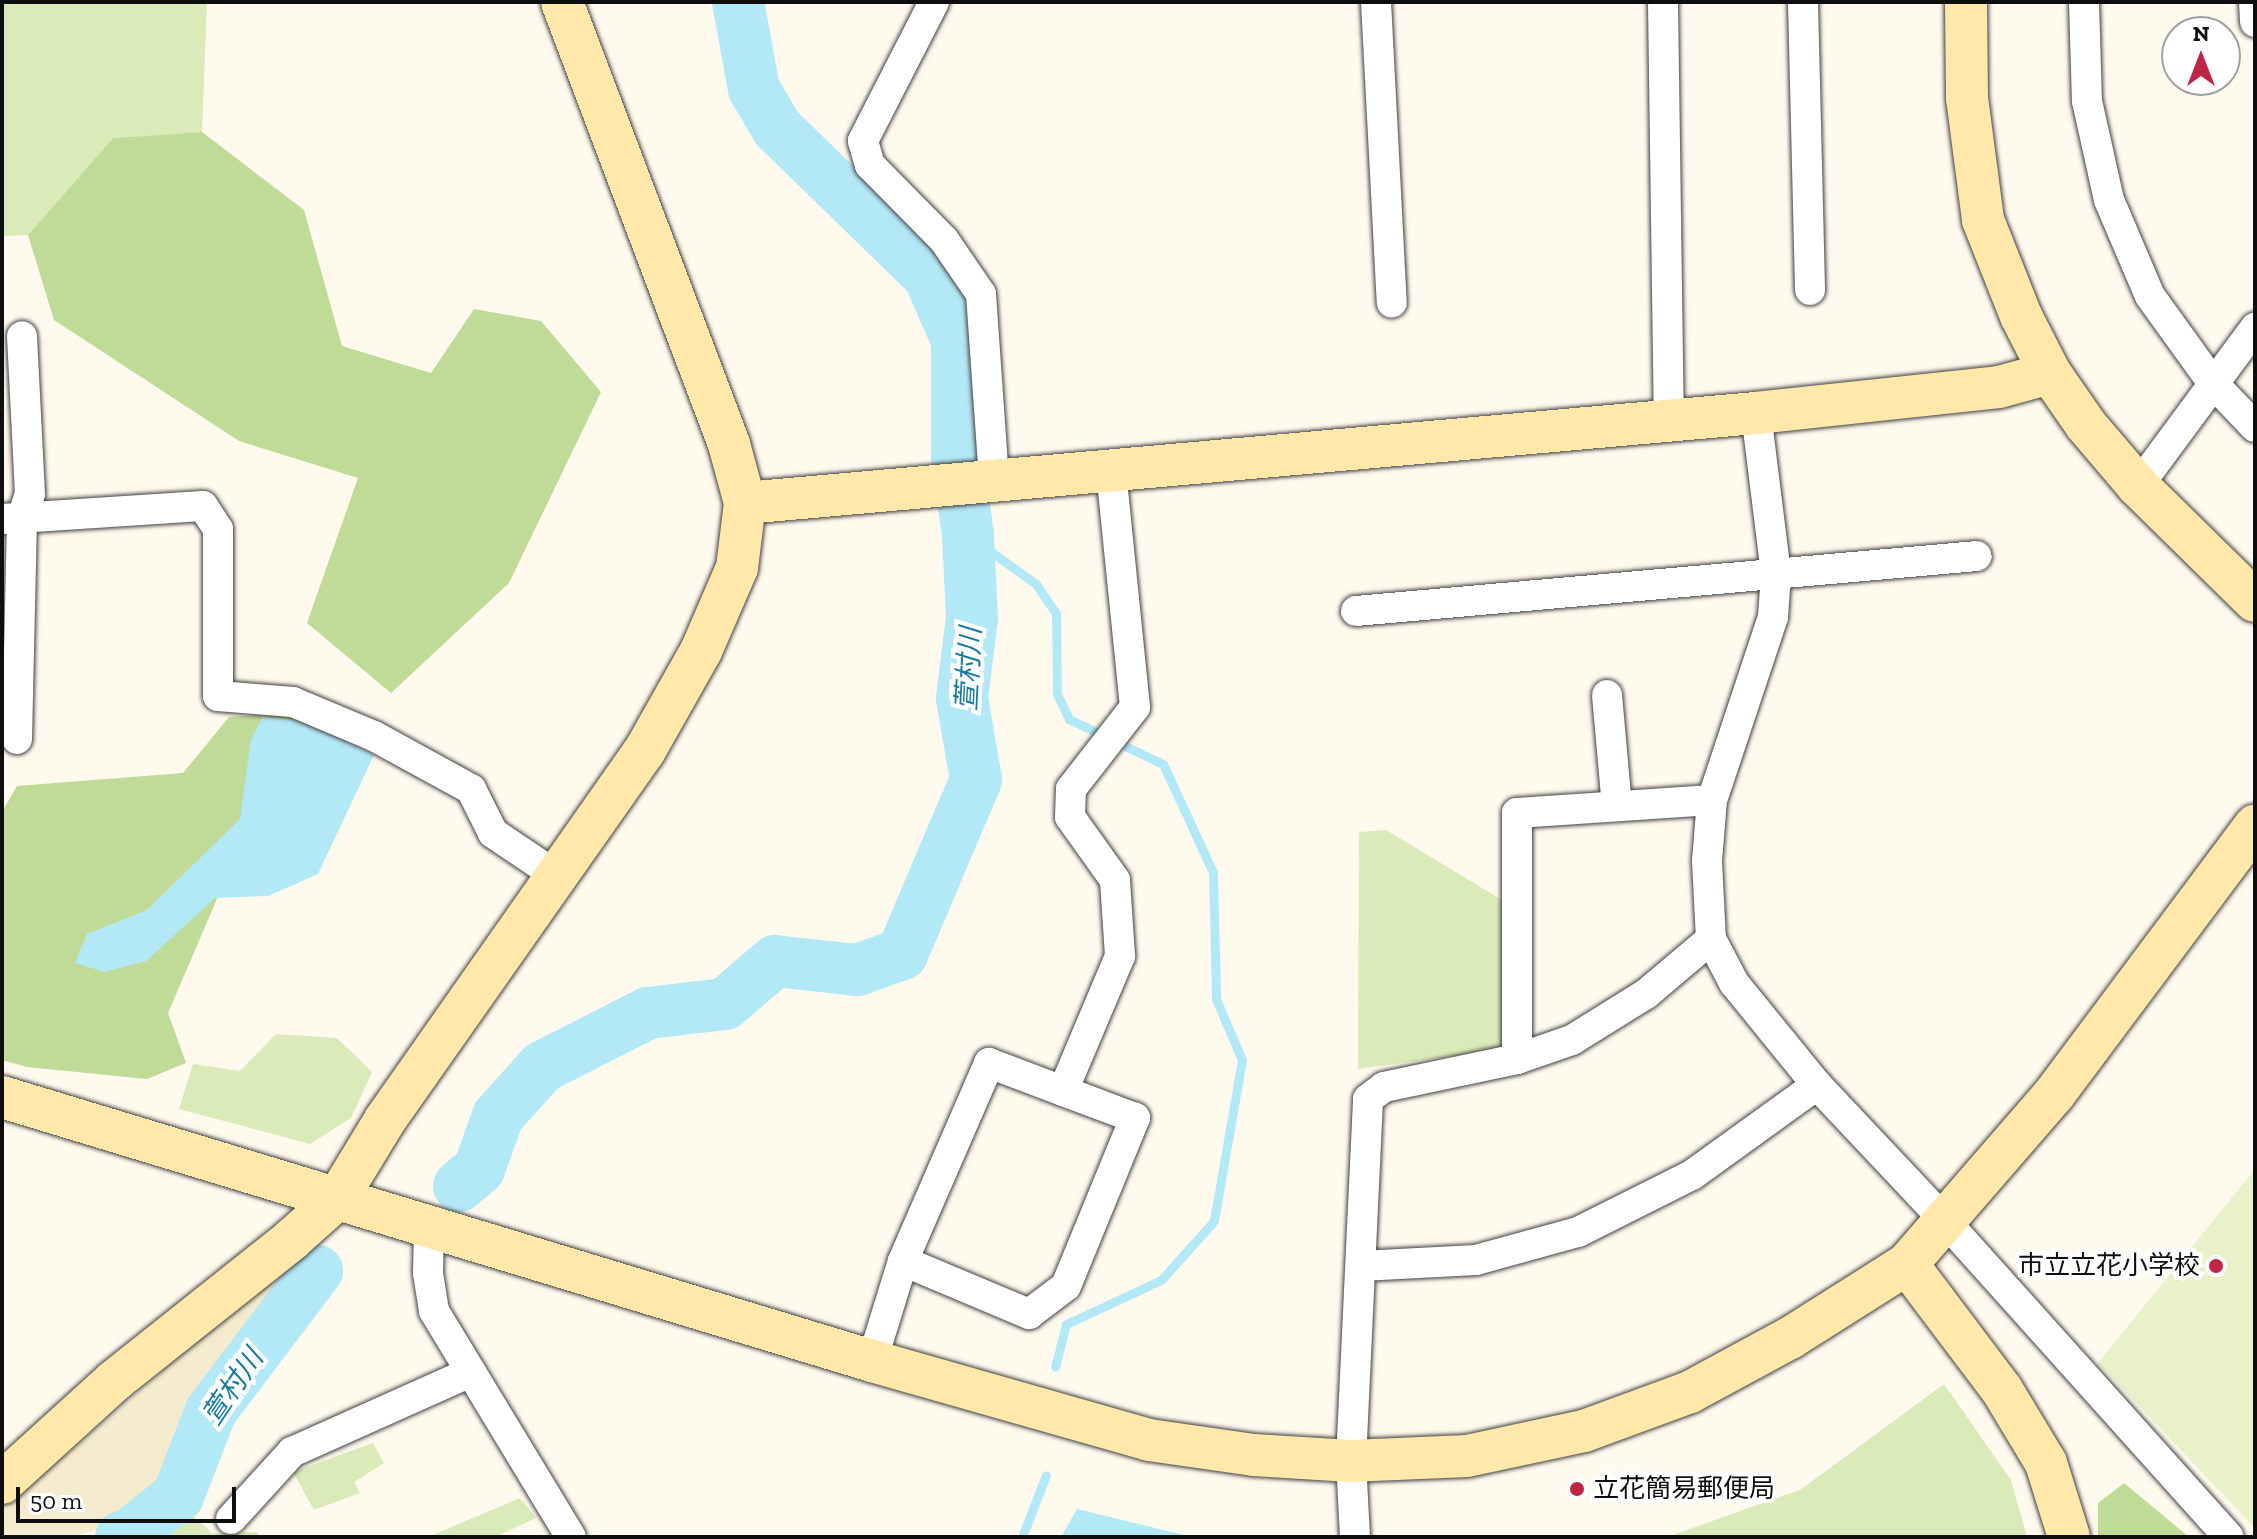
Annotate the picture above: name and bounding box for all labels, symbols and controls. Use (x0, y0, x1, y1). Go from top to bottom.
north arrow (2161, 16, 2241, 96)
text: N (2193, 20, 2209, 47)
water label: 萱村川 (950, 626, 988, 712)
place label: 市立立花小学校 (2018, 1250, 2200, 1282)
marker: 市立立花小学校 (2207, 1257, 2225, 1275)
water label: 萱村川 (196, 1343, 270, 1431)
scale bar (20, 1471, 240, 1521)
place label: 立花簡易郵便局 (1593, 1473, 1775, 1505)
marker: 立花簡易郵便局 (1568, 1480, 1586, 1498)
text: 50 m (30, 1486, 82, 1515)

